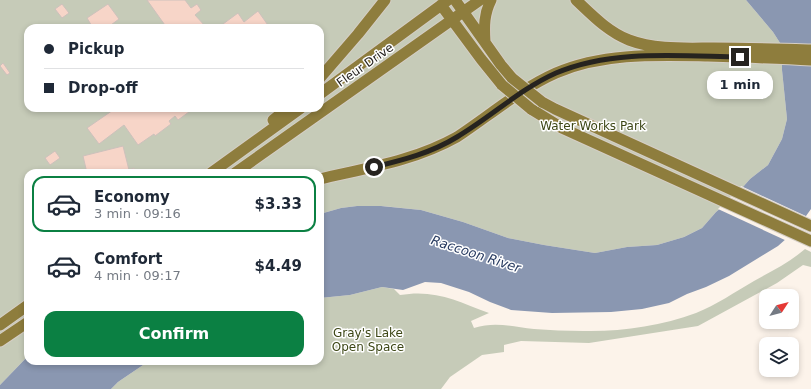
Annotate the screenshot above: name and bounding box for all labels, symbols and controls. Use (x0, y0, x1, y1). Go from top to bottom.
text: Pickup (68, 40, 124, 58)
street label: Fleur Drive (334, 40, 396, 90)
route end (731, 48, 749, 66)
callout: 1 min (707, 71, 773, 99)
text: 1 min (720, 77, 760, 92)
text: Drop-off (68, 79, 138, 97)
park label: Water Works Park (540, 119, 646, 133)
route start (365, 158, 383, 176)
icon: car (46, 186, 82, 222)
text: Economy (94, 188, 170, 206)
text: $3.33 (255, 195, 302, 213)
text: 3 min · 09:16 (94, 206, 181, 221)
water label: Raccoon River (429, 232, 524, 276)
icon: car (46, 248, 82, 284)
text: Comfort (94, 250, 162, 268)
text: $4.49 (255, 257, 302, 275)
text: 4 min · 09:17 (94, 268, 181, 283)
north arrow (759, 289, 799, 329)
map controls (759, 289, 799, 377)
button: Confirm (44, 311, 304, 357)
park label: Gray's Lake Open Space (332, 326, 404, 354)
button: layers (759, 337, 799, 377)

